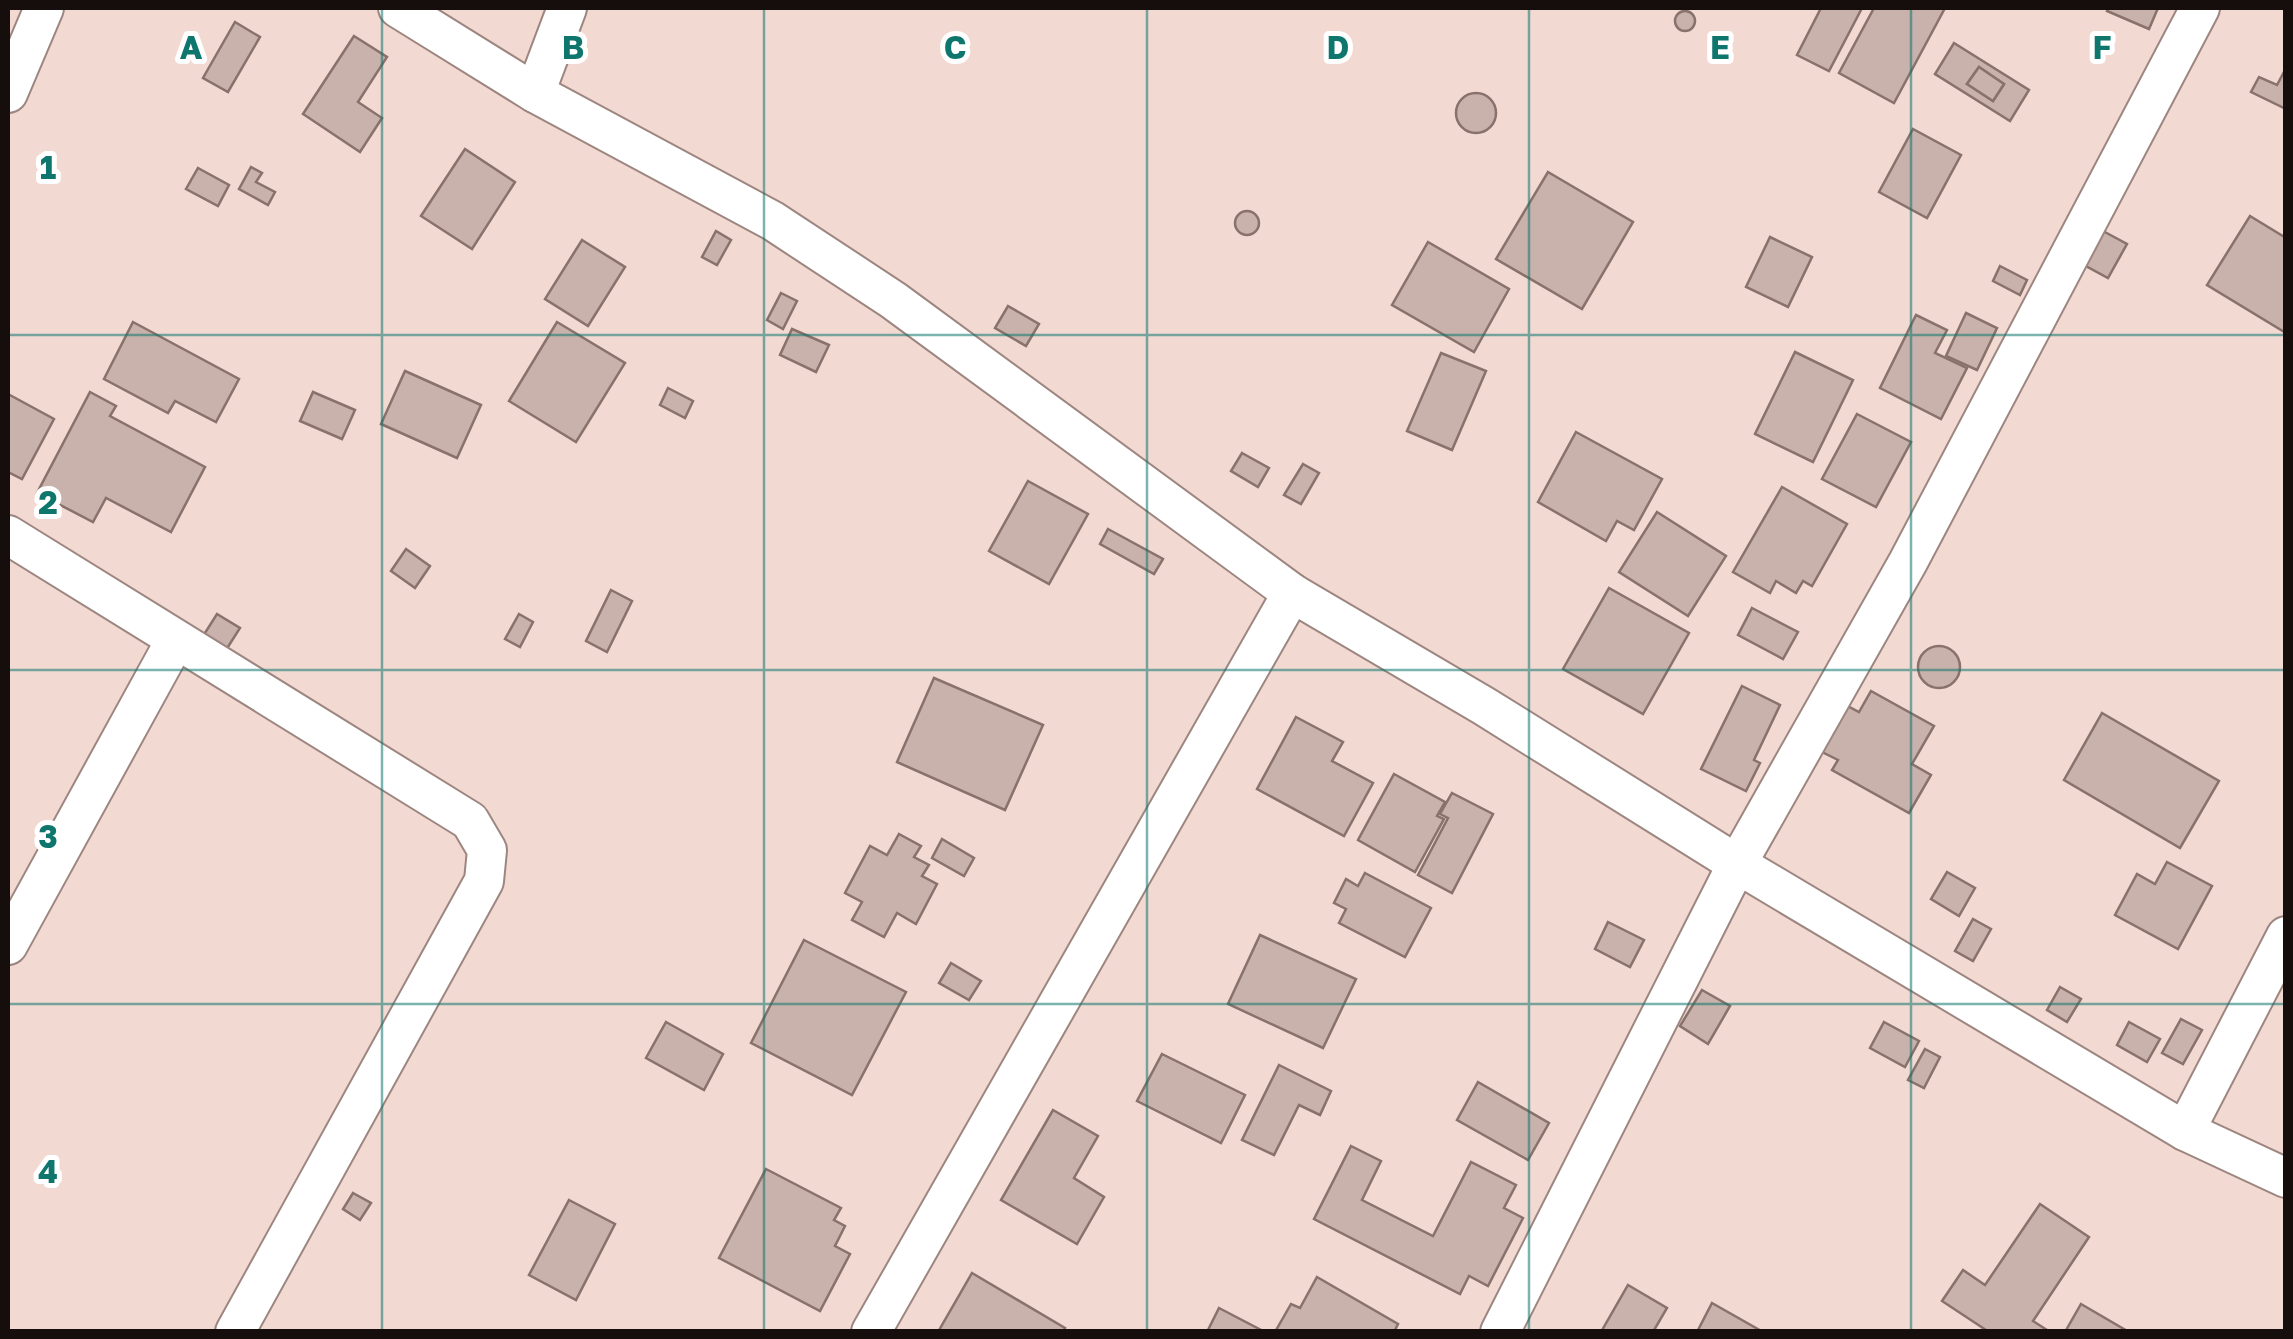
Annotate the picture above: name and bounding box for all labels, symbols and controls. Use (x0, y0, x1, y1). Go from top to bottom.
text: A (180, 28, 203, 66)
text: B (562, 28, 584, 66)
text: C (944, 28, 966, 66)
text: D (1327, 28, 1349, 66)
text: E (1710, 28, 1730, 66)
text: F (2092, 28, 2112, 66)
text: 1 (40, 148, 56, 186)
text: 2 (38, 483, 58, 521)
text: 3 (38, 817, 58, 855)
text: 4 (38, 1152, 58, 1190)

